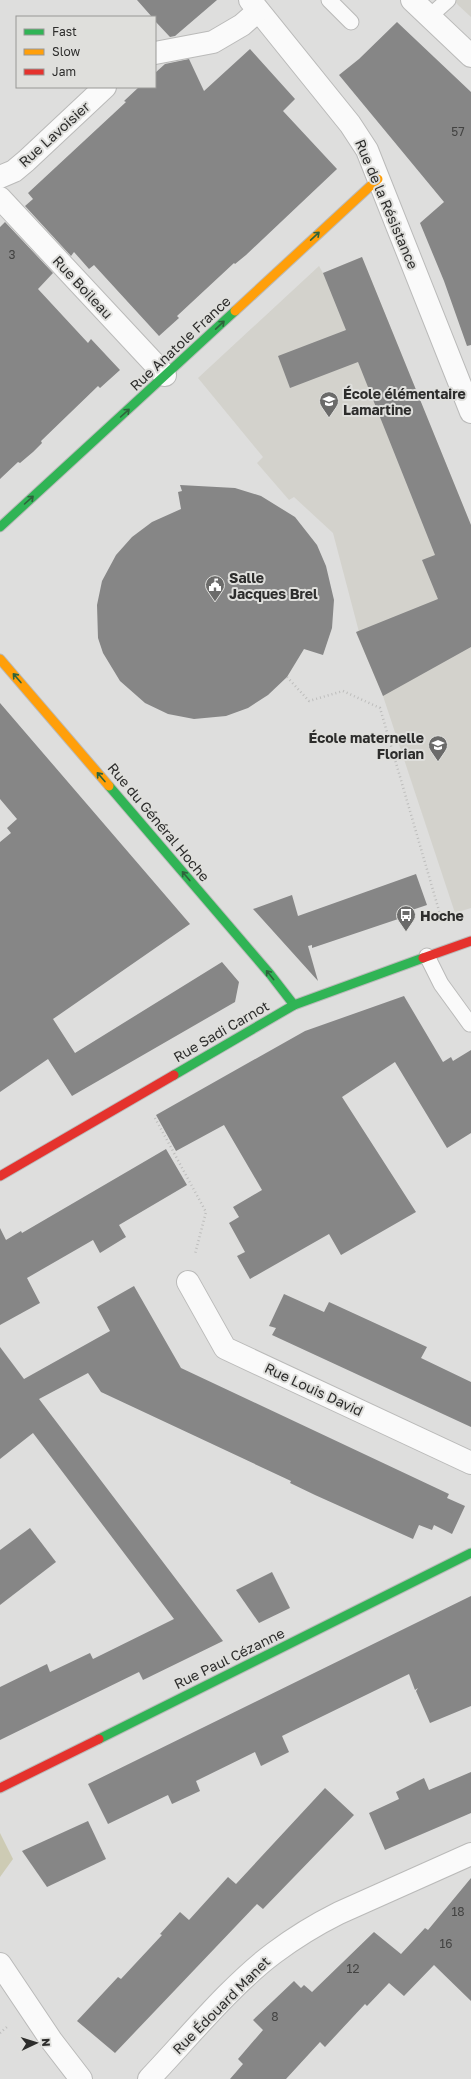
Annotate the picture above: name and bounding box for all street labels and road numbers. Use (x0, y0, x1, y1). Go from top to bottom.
street label: Rue Lavoisier (15, 97, 93, 170)
street label: Rue de la Résistance (352, 137, 422, 271)
street label: Rue Boileau (50, 252, 116, 322)
street label: Rue Anatole France (126, 292, 234, 394)
street label: Rue du Général Hoche (105, 759, 213, 885)
street label: Rue Sadi Carnot (170, 997, 272, 1065)
street label: Rue Louis David (262, 1359, 366, 1419)
street label: Rue Paul Cézanne (171, 1624, 287, 1692)
street label: Rue Édouard Manet (169, 1953, 273, 2057)

